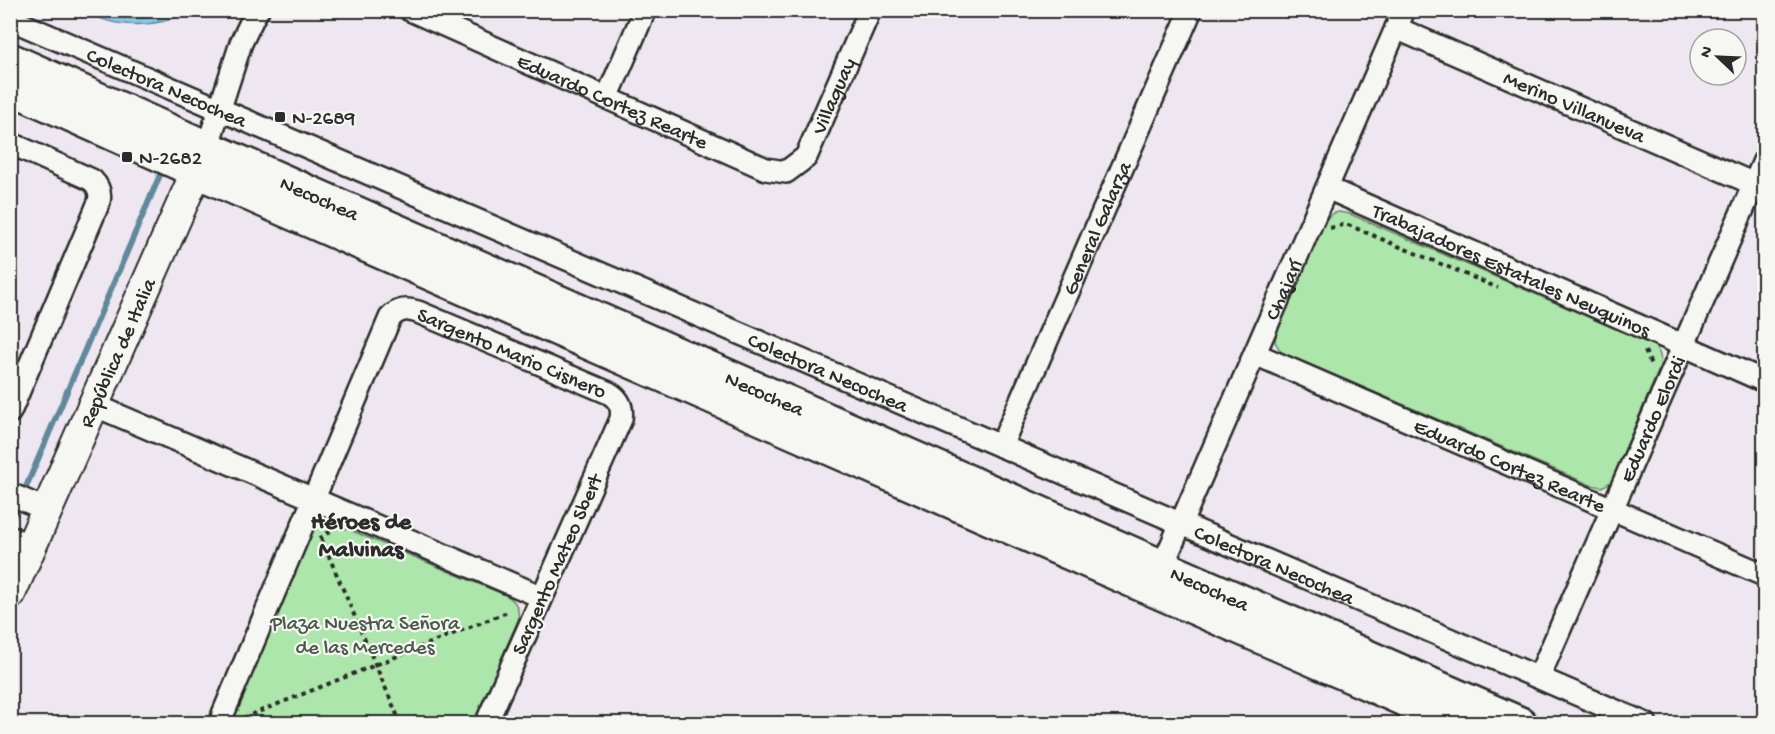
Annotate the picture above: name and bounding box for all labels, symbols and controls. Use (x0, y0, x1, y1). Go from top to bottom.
north arrow (1688, 27, 1748, 87)
text: N (1697, 43, 1718, 61)
street label: Colectora Necochea (82, 44, 251, 136)
street label: Eduardo Cortez Rearte (512, 50, 712, 158)
street label: Villaguay (808, 55, 864, 140)
street label: Merino Villanueva (1499, 67, 1649, 151)
place label: N-2689 (292, 108, 356, 133)
marker: N-2689 (273, 110, 287, 124)
place label: N-2682 (139, 148, 202, 173)
marker: N-2682 (120, 150, 134, 164)
street label: General Galarza (1059, 157, 1140, 300)
street label: Necochea (275, 172, 363, 229)
street label: Trabajadores Estatales Neuquinos (1366, 200, 1654, 346)
street label: Chajarí (1262, 256, 1310, 325)
street label: República de Italia (76, 274, 164, 432)
street label: Sargento Mario Cisnero (412, 304, 609, 406)
street label: Colectora Necochea (744, 326, 912, 416)
street label: Eduardo Elordi (1616, 353, 1693, 487)
street label: Necochea (722, 365, 808, 421)
street label: Eduardo Cortez Rearte (1409, 415, 1609, 521)
street label: Sargento Mateo Sbert (508, 469, 611, 660)
district label: Héroes de Malvinas (311, 509, 413, 566)
street label: Colectora Necochea (1191, 519, 1359, 609)
street label: Necochea (1167, 560, 1253, 616)
park label: Plaza Nuestra Señora de las Mercedes (269, 613, 461, 662)

